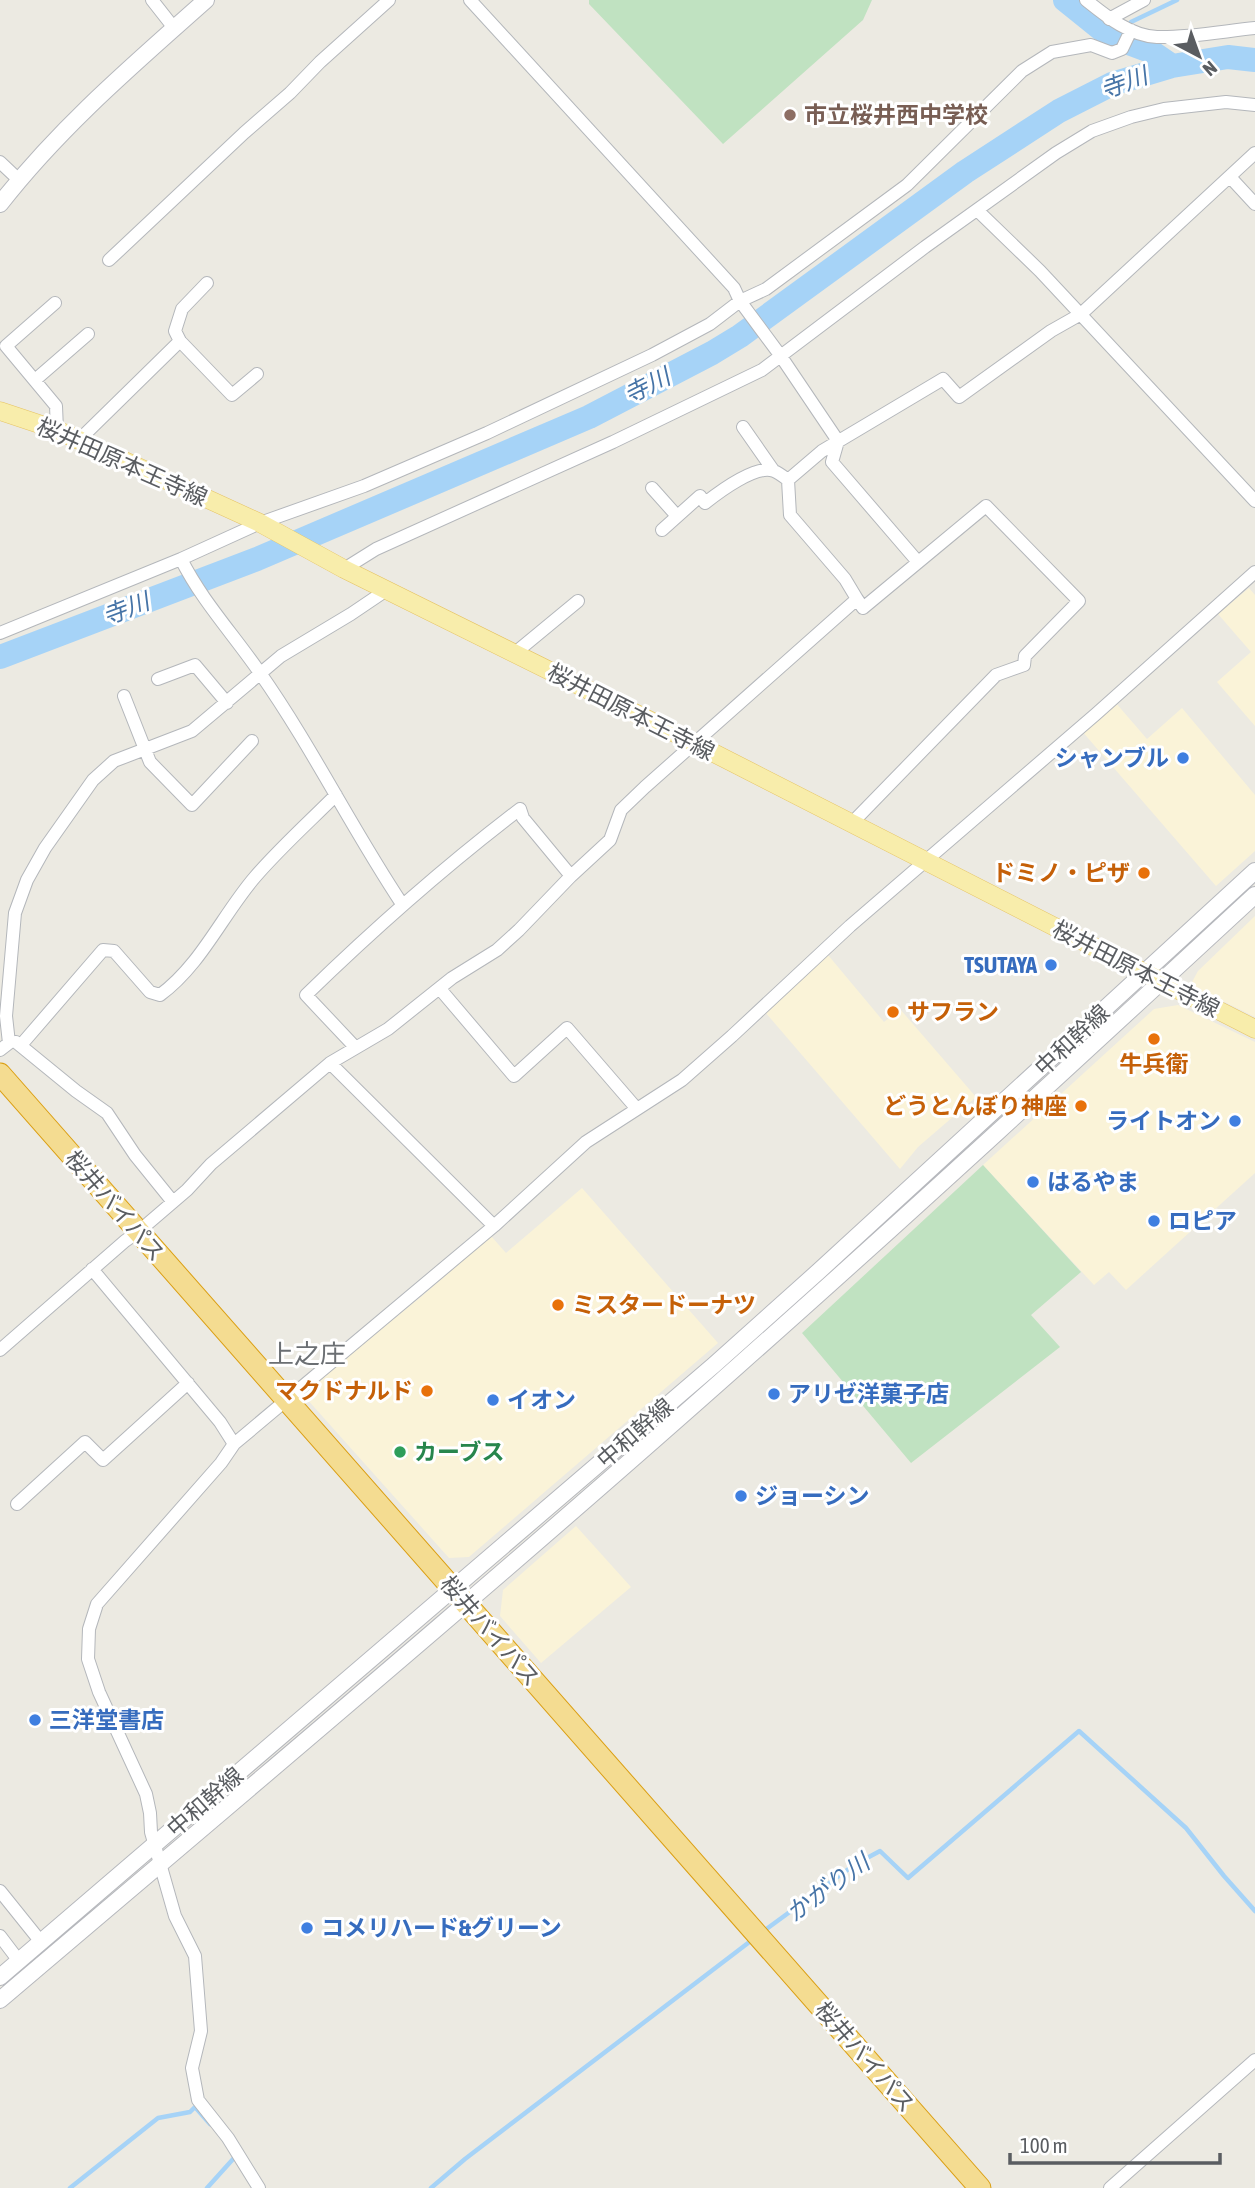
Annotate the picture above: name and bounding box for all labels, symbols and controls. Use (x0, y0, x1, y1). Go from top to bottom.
north arrow (1164, 21, 1234, 91)
text: N (1199, 57, 1222, 81)
water label: 寺川 (1097, 61, 1154, 103)
place label: 市立桜井西中学校 (804, 102, 988, 128)
marker: 市立桜井西中学校 (782, 107, 798, 123)
water label: 寺川 (619, 361, 677, 408)
street label: 桜井田原本王寺線 (33, 413, 211, 511)
water label: 寺川 (99, 586, 156, 630)
street label: 桜井田原本王寺線 (543, 659, 719, 765)
place label: シャンブル (1055, 745, 1169, 771)
marker: シャンブル (1175, 750, 1191, 766)
place label: ドミノ・ピザ (992, 860, 1130, 886)
marker: ドミノ・ピザ (1136, 865, 1152, 881)
street label: 桜井田原本王寺線 (1048, 916, 1224, 1022)
place label: TSUTAYA (964, 952, 1038, 978)
marker: TSUTAYA (1043, 957, 1059, 973)
place label: サフラン (907, 999, 999, 1025)
street label: 中和幹線 (1029, 999, 1115, 1081)
marker: サフラン (885, 1004, 901, 1020)
marker: 牛兵衛 (1146, 1031, 1162, 1047)
place label: 牛兵衛 (1120, 1051, 1189, 1077)
place label: どうとんぼり神座 (883, 1093, 1067, 1119)
marker: どうとんぼり神座 (1073, 1098, 1089, 1114)
place label: ライトオン (1106, 1108, 1221, 1134)
marker: ライトオン (1227, 1113, 1243, 1129)
street label: 桜井バイパス (60, 1146, 170, 1266)
place label: はるやま (1047, 1169, 1139, 1195)
marker: はるやま (1025, 1174, 1041, 1190)
place label: ロピア (1168, 1208, 1237, 1234)
marker: ロピア (1146, 1213, 1162, 1229)
place label: ミスタードーナツ (572, 1292, 756, 1318)
marker: ミスタードーナツ (550, 1297, 566, 1313)
district label: 上之庄 (268, 1339, 346, 1369)
place label: マクドナルド (275, 1378, 413, 1404)
place label: アリゼ洋菓子店 (788, 1381, 949, 1407)
marker: マクドナルド (419, 1383, 435, 1399)
marker: アリゼ洋菓子店 (766, 1386, 782, 1402)
place label: イオン (507, 1387, 576, 1413)
marker: イオン (485, 1392, 501, 1408)
street label: 中和幹線 (592, 1393, 678, 1473)
place label: カーブス (414, 1439, 505, 1465)
marker: カーブス (392, 1444, 408, 1460)
place label: ジョーシン (755, 1483, 870, 1509)
marker: ジョーシン (733, 1488, 749, 1504)
street label: 桜井バイパス (435, 1571, 545, 1691)
place label: 三洋堂書店 (49, 1707, 164, 1733)
marker: 三洋堂書店 (27, 1712, 43, 1728)
street label: 中和幹線 (162, 1762, 248, 1842)
water label: かがり川 (781, 1847, 877, 1927)
place label: コメリハード&グリーン (321, 1915, 562, 1941)
marker: コメリハード&グリーン (299, 1920, 315, 1936)
street label: 桜井バイパス (810, 1997, 920, 2117)
scale bar (1010, 2122, 1220, 2166)
text: 100 m (1020, 2133, 1068, 2157)

